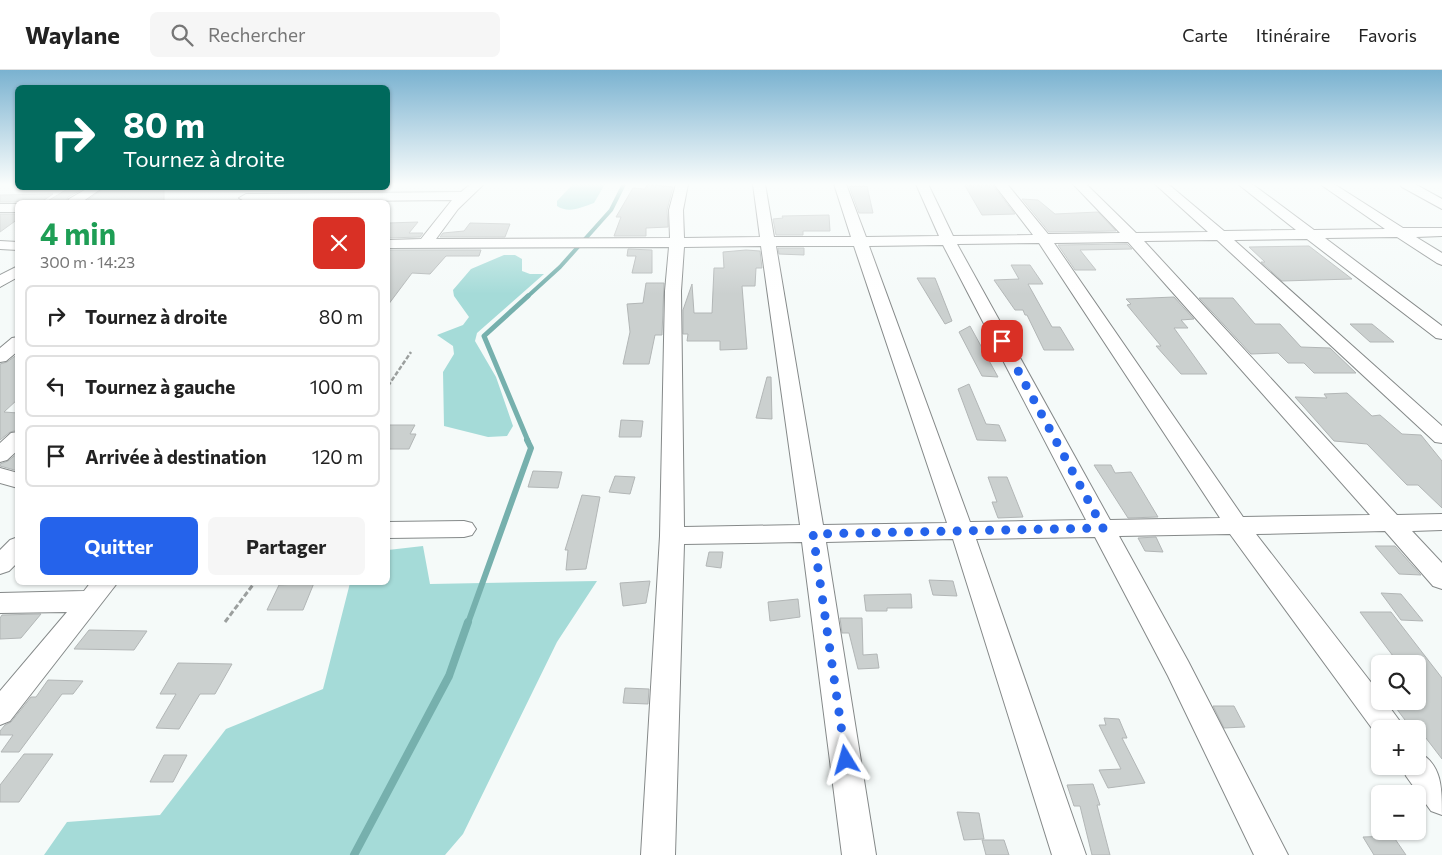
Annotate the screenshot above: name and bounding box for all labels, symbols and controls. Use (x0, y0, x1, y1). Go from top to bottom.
search box (150, 12, 500, 57)
text: Waylane (25, 20, 120, 49)
icon: search (168, 21, 196, 49)
text: Rechercher (208, 23, 306, 46)
text: Carte (1182, 24, 1228, 46)
text: Itinéraire (1256, 24, 1330, 46)
text: Favoris (1358, 24, 1417, 46)
text: 80 m (123, 102, 205, 145)
icon: right (40, 105, 105, 170)
text: Tournez à droite (123, 145, 285, 172)
text: 4 min (40, 214, 116, 251)
button: close (313, 217, 365, 269)
text: 300 m · 14:23 (40, 252, 135, 271)
icon: right (42, 302, 70, 330)
text: Tournez à droite (85, 305, 227, 328)
text: 80 m (319, 305, 363, 328)
pin (981, 320, 1023, 362)
icon: arrive (988, 327, 1016, 355)
icon: left (42, 372, 70, 400)
text: Tournez à gauche (85, 375, 235, 398)
text: 100 m (310, 375, 363, 398)
icon: arrive (42, 442, 70, 470)
text: Arrivée à destination (85, 445, 267, 468)
text: 120 m (312, 445, 363, 468)
button: Quitter (40, 517, 198, 575)
button: Partager (208, 517, 365, 575)
map controls (1371, 655, 1426, 840)
button: search (1371, 655, 1426, 710)
button: + (1371, 720, 1426, 775)
position arrow (819, 733, 871, 785)
button: − (1371, 785, 1426, 840)

